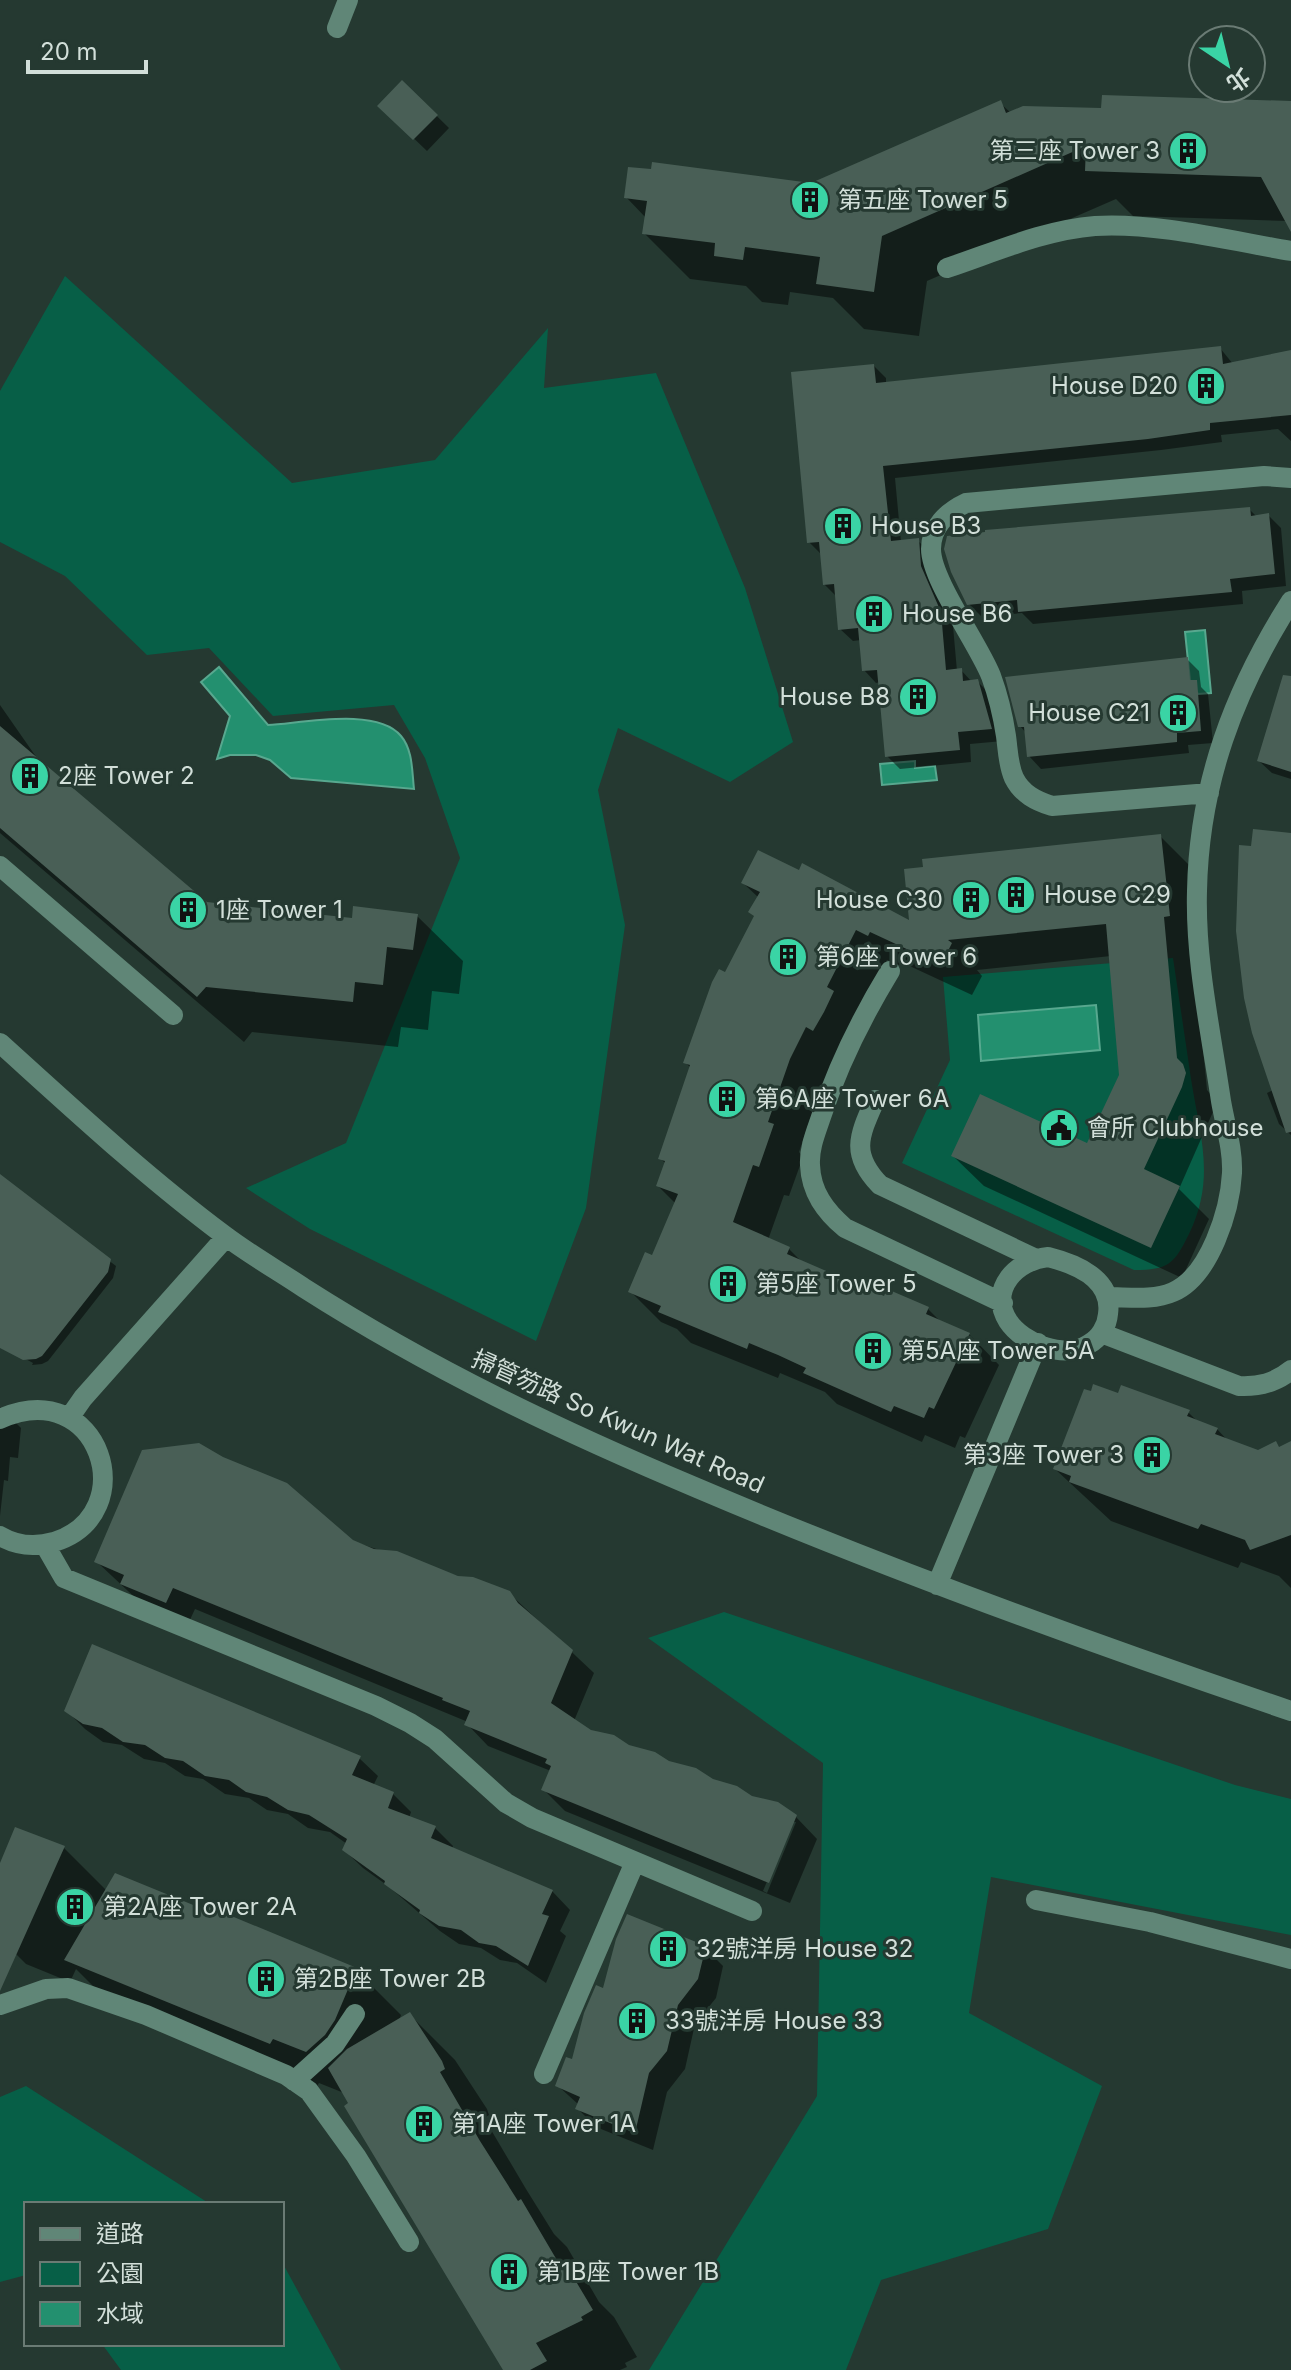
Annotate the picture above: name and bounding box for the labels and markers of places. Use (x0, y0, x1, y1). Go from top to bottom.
building icon: 第三座 Tower 3 (1167, 130, 1209, 172)
place label: 第三座 Tower 3 (990, 136, 1160, 165)
building icon: 第五座 Tower 5 (789, 179, 831, 221)
place label: 第五座 Tower 5 (838, 185, 1008, 214)
building icon: House D20 (1185, 365, 1227, 407)
place label: House D20 (1051, 371, 1178, 400)
building icon: House B3 (822, 505, 864, 547)
place label: House B3 (871, 511, 981, 540)
building icon: House B6 (853, 593, 895, 635)
place label: House B6 (902, 599, 1012, 628)
building icon: House B8 (897, 676, 939, 718)
place label: House B8 (780, 682, 890, 711)
building icon: House C21 (1157, 692, 1199, 734)
place label: House C21 (1028, 698, 1150, 727)
building icon: 2座 Tower 2 (9, 755, 51, 797)
place label: 2座 Tower 2 (58, 761, 195, 790)
building icon: House C29 (995, 874, 1037, 916)
building icon: House C30 (950, 879, 992, 921)
place label: House C29 (1044, 880, 1171, 909)
place label: House C30 (816, 885, 943, 914)
building icon: 1座 Tower 1 (167, 889, 209, 931)
place label: 1座 Tower 1 (216, 895, 343, 924)
building icon: 第6座 Tower 6 (767, 936, 809, 978)
place label: 第6座 Tower 6 (816, 942, 977, 971)
building icon: 第6A座 Tower 6A (706, 1078, 748, 1120)
place label: 第6A座 Tower 6A (755, 1084, 949, 1113)
public building icon: 會所 Clubhouse (1038, 1107, 1080, 1149)
place label: 會所 Clubhouse (1087, 1113, 1263, 1142)
building icon: 第5座 Tower 5 (707, 1263, 749, 1305)
place label: 第5座 Tower 5 (756, 1269, 917, 1298)
building icon: 第5A座 Tower 5A (852, 1330, 894, 1372)
place label: 第5A座 Tower 5A (901, 1336, 1095, 1365)
building icon: 第3座 Tower 3 (1131, 1434, 1173, 1476)
place label: 第3座 Tower 3 (963, 1440, 1124, 1469)
building icon: 第2A座 Tower 2A (54, 1886, 96, 1928)
place label: 第2A座 Tower 2A (103, 1892, 297, 1921)
building icon: 32號洋房 House 32 (647, 1928, 689, 1970)
place label: 32號洋房 House 32 (696, 1934, 914, 1963)
building icon: 第2B座 Tower 2B (245, 1958, 287, 2000)
place label: 第2B座 Tower 2B (294, 1964, 486, 1993)
building icon: 33號洋房 House 33 (616, 2000, 658, 2042)
place label: 33號洋房 House 33 (665, 2006, 883, 2035)
building icon: 第1A座 Tower 1A (403, 2103, 445, 2145)
place label: 第1A座 Tower 1A (452, 2109, 636, 2138)
building icon: 第1B座 Tower 1B (488, 2251, 530, 2293)
place label: 第1B座 Tower 1B (537, 2257, 719, 2286)

